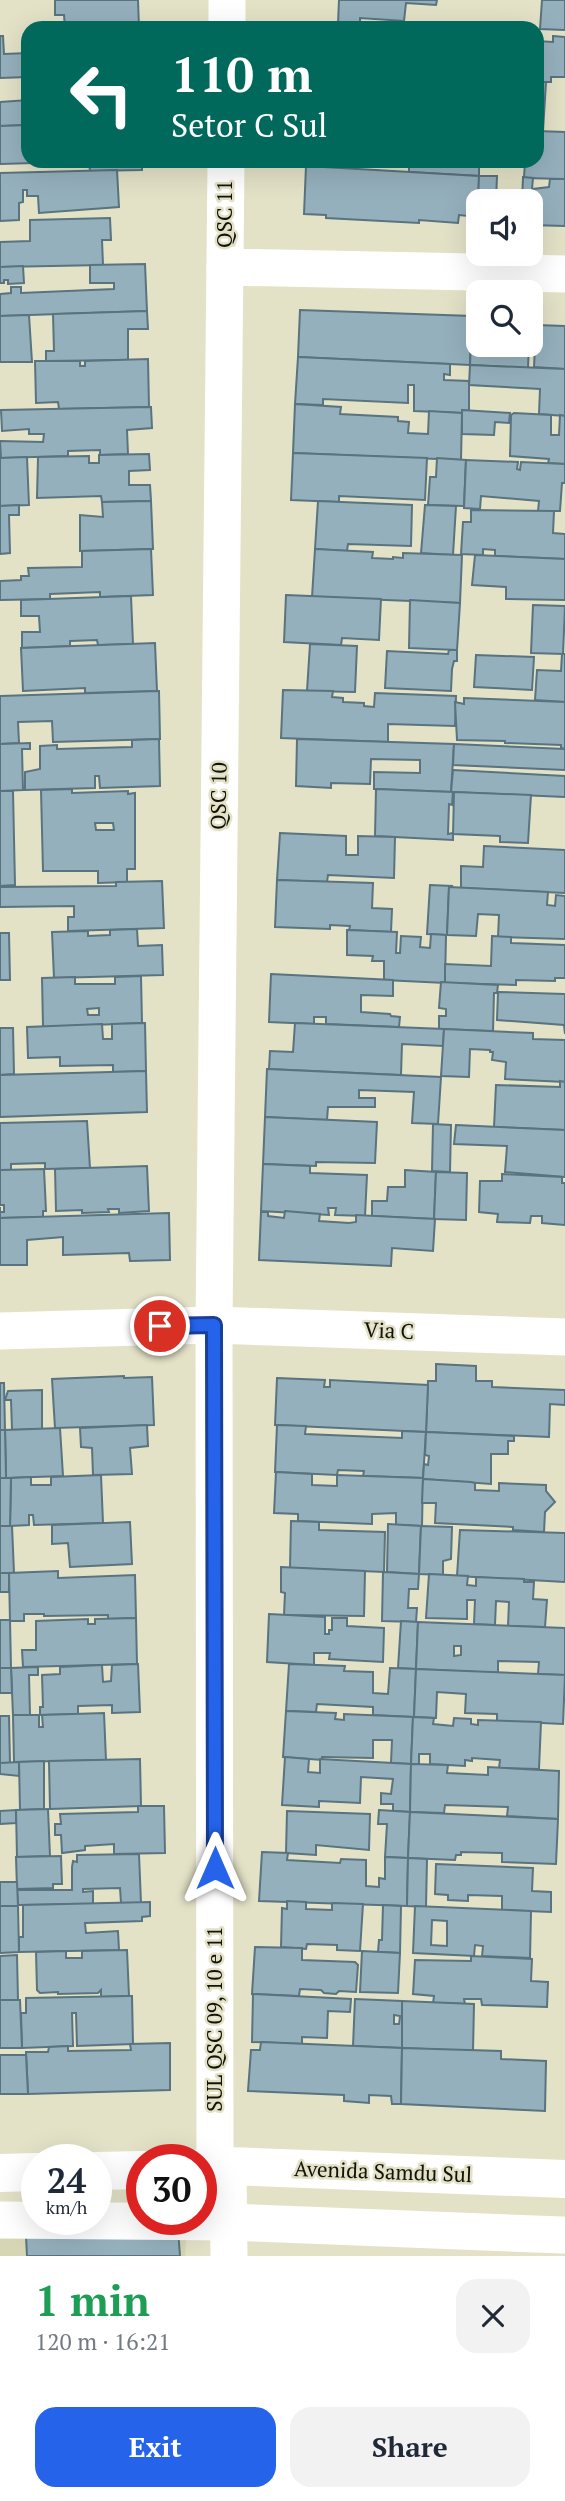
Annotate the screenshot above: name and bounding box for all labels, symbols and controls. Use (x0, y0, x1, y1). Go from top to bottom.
text: 110 m (171, 41, 313, 106)
icon: left (56, 49, 147, 140)
text: Setor C Sul (171, 104, 327, 146)
street label: QSC 11 (210, 180, 238, 248)
map controls (466, 189, 543, 357)
button: sound (466, 189, 543, 266)
button: search (466, 280, 543, 357)
street label: QSC 10 (203, 762, 233, 830)
pin (130, 1296, 190, 1356)
icon: arrive (141, 1307, 179, 1345)
street label: Via C (364, 1315, 414, 1345)
position arrow (178, 1831, 252, 1905)
street label: SUL QSC 09, 10 e 11 (200, 1926, 228, 2112)
speed limit sign: 30 (126, 2144, 217, 2235)
street label: Avenida Samdu Sul (293, 2154, 473, 2188)
text: 24 (47, 2157, 86, 2203)
text: km/h (46, 2195, 87, 2219)
text: 1 min (35, 2272, 150, 2328)
button: close (456, 2279, 530, 2353)
text: 120 m · 16:21 (35, 2326, 170, 2357)
button: Exit (35, 2407, 276, 2487)
button: Share (290, 2407, 530, 2487)

